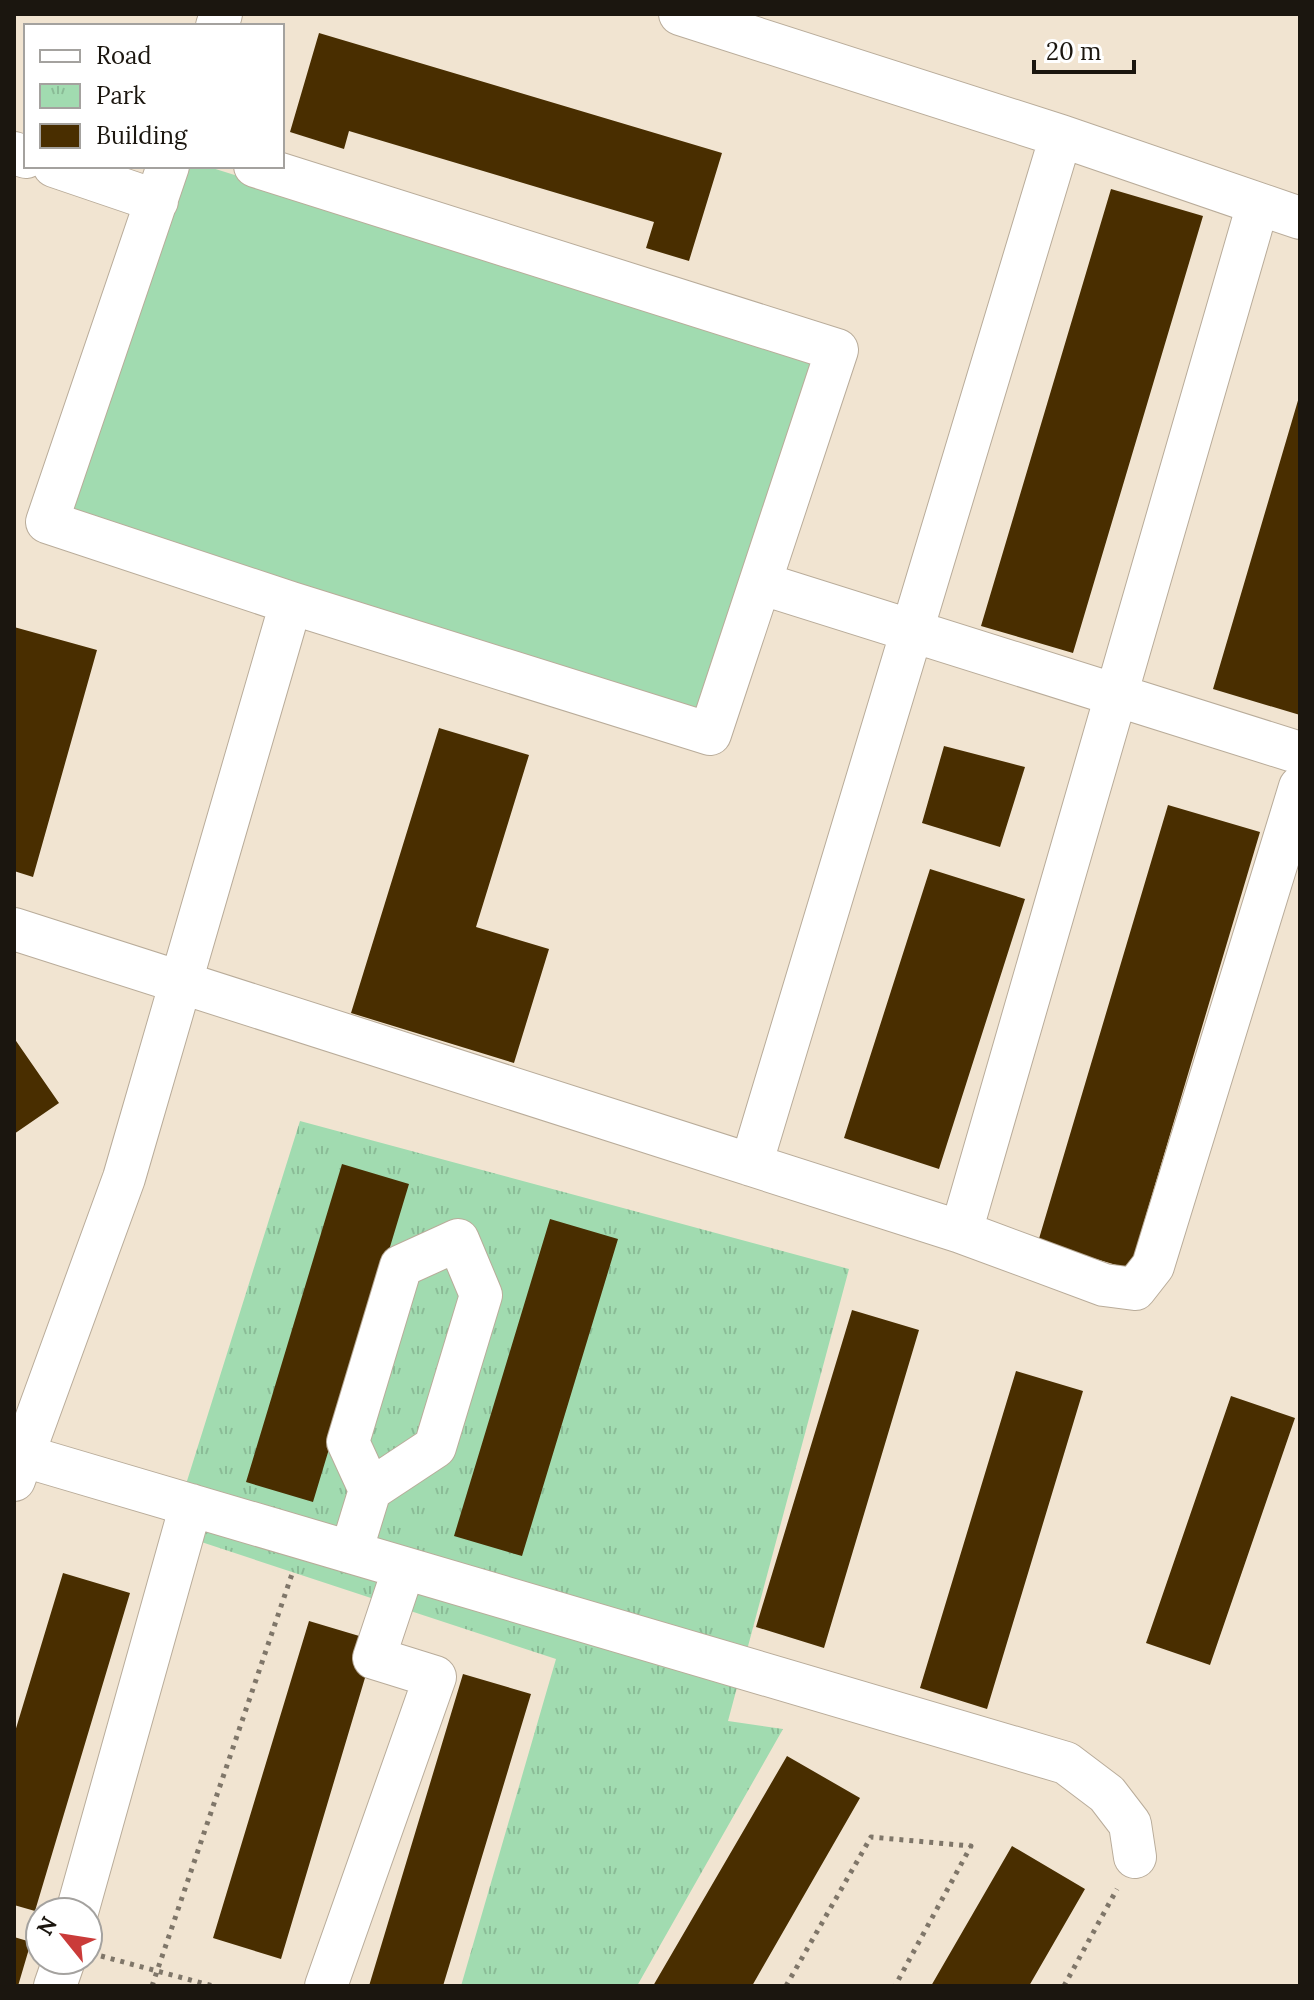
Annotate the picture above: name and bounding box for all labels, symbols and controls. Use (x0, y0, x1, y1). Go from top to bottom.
legend (24, 24, 284, 168)
scale bar (1034, 24, 1134, 74)
text: 20 m (1046, 36, 1102, 67)
text: Road (96, 40, 152, 71)
text: Park (96, 80, 146, 111)
text: Building (96, 120, 188, 151)
north arrow (24, 1896, 104, 1976)
text: N (30, 1912, 63, 1940)

